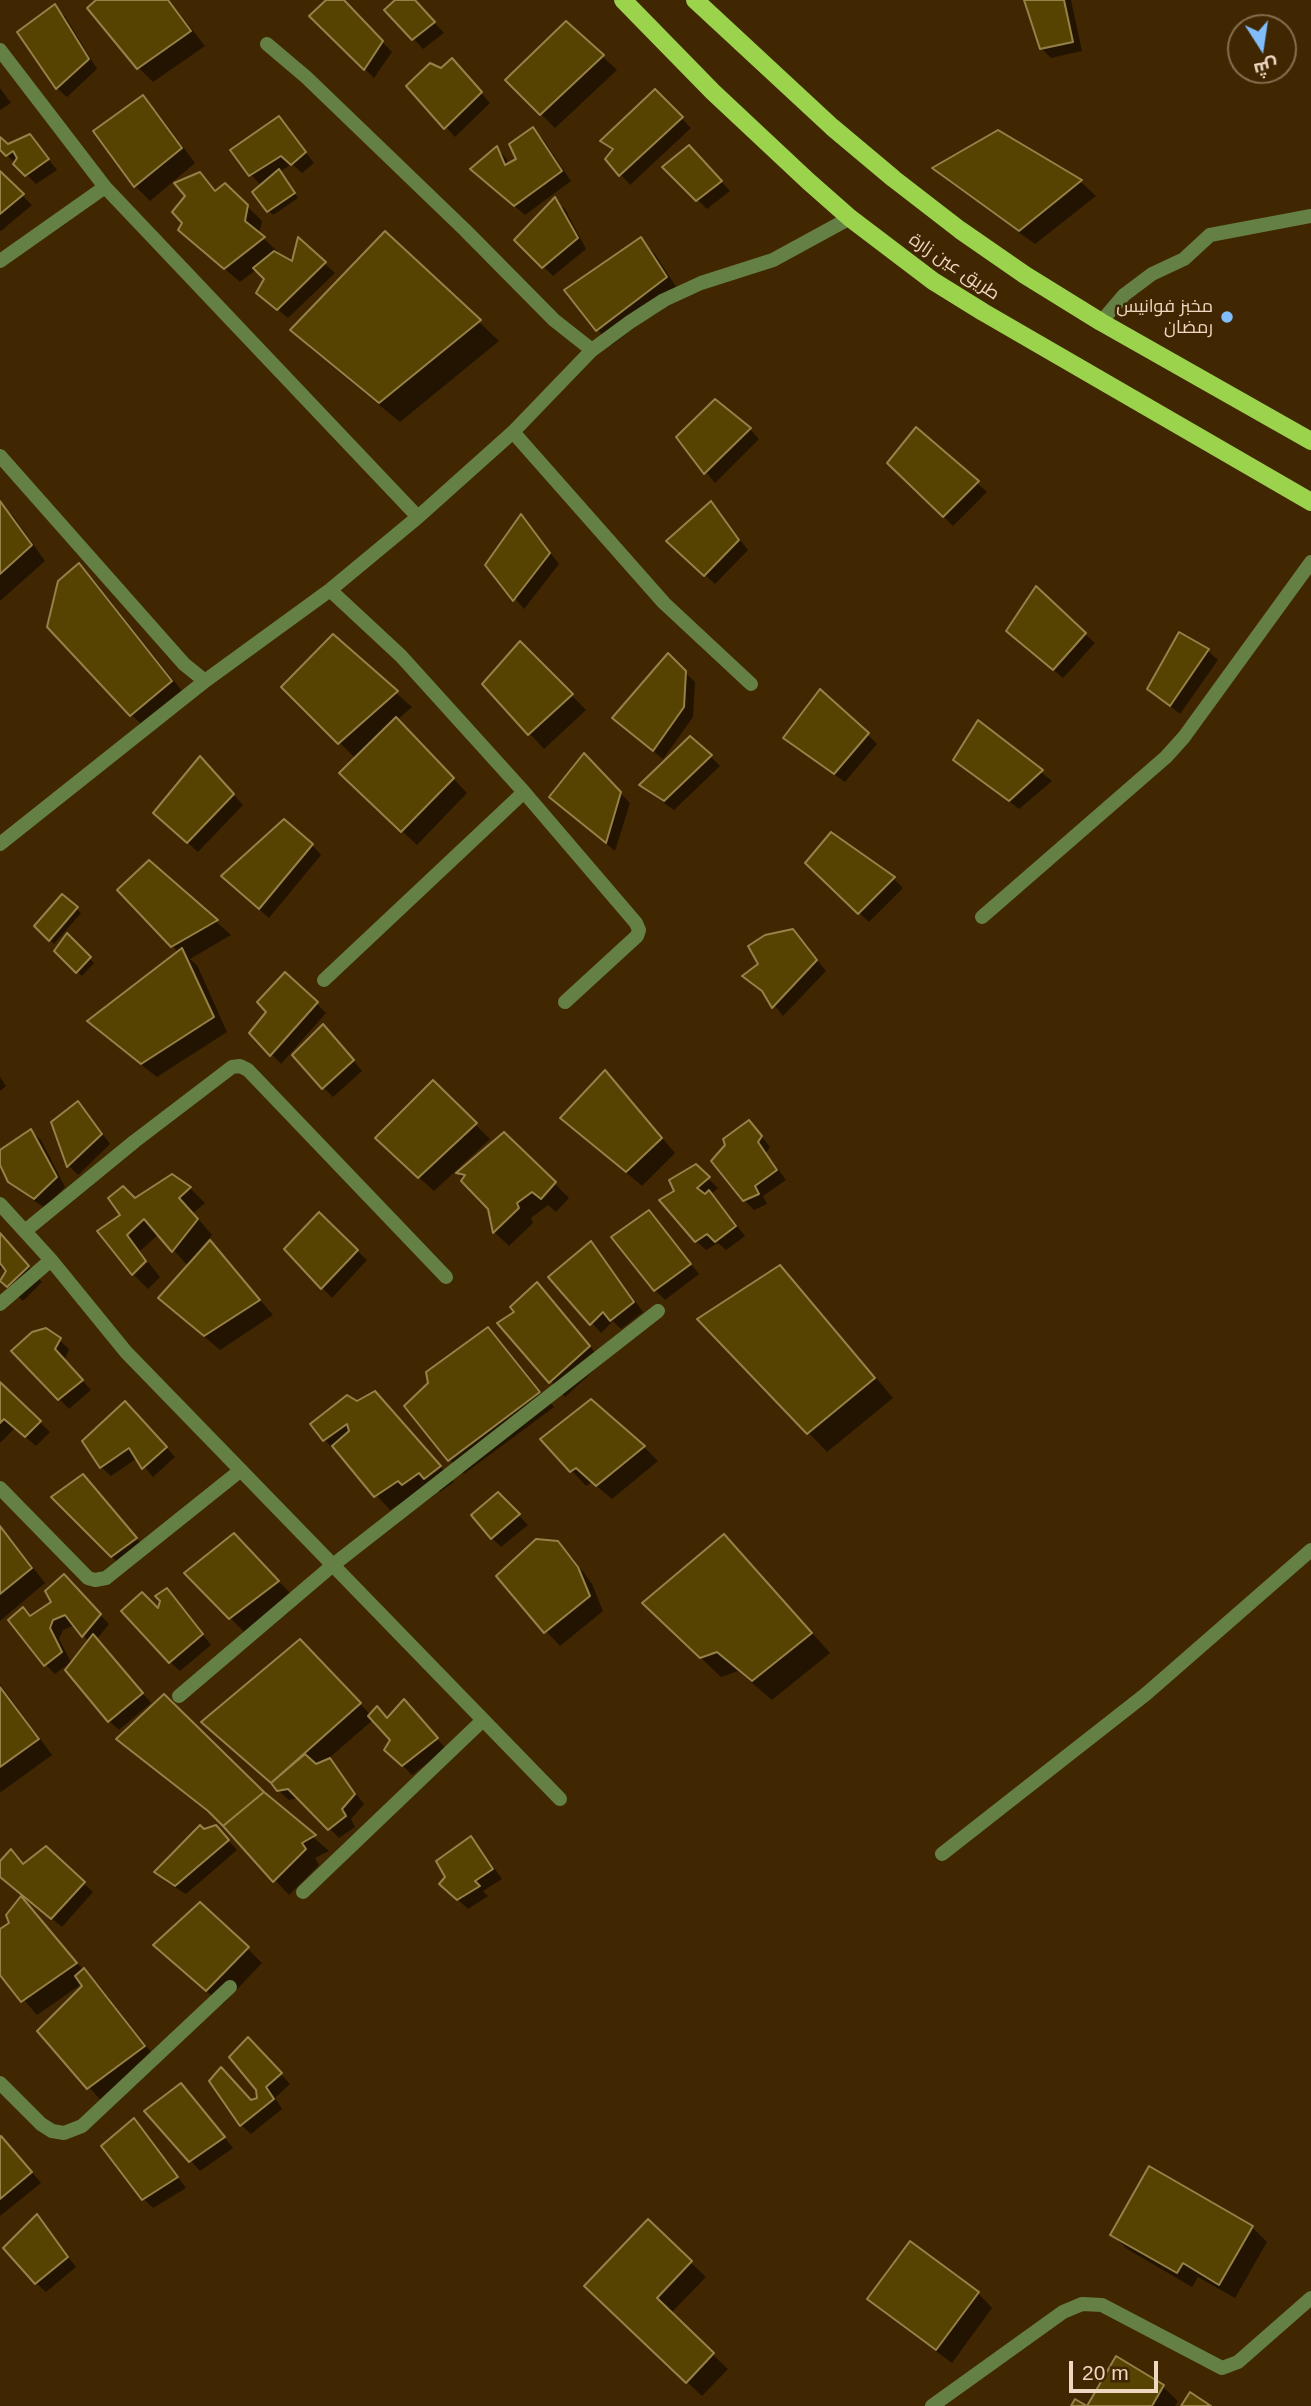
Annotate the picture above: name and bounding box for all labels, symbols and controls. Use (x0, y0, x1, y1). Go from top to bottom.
north arrow (1227, 14, 1297, 84)
text: ش (1252, 55, 1280, 81)
street label: طريق عين زارة (905, 229, 1003, 305)
place label: مخبز فوانيس رمضان (1116, 296, 1213, 338)
marker: مخبز فوانيس رمضان (1219, 309, 1235, 325)
scale bar (1073, 2346, 1162, 2390)
text: 20 m (1082, 2361, 1129, 2384)

